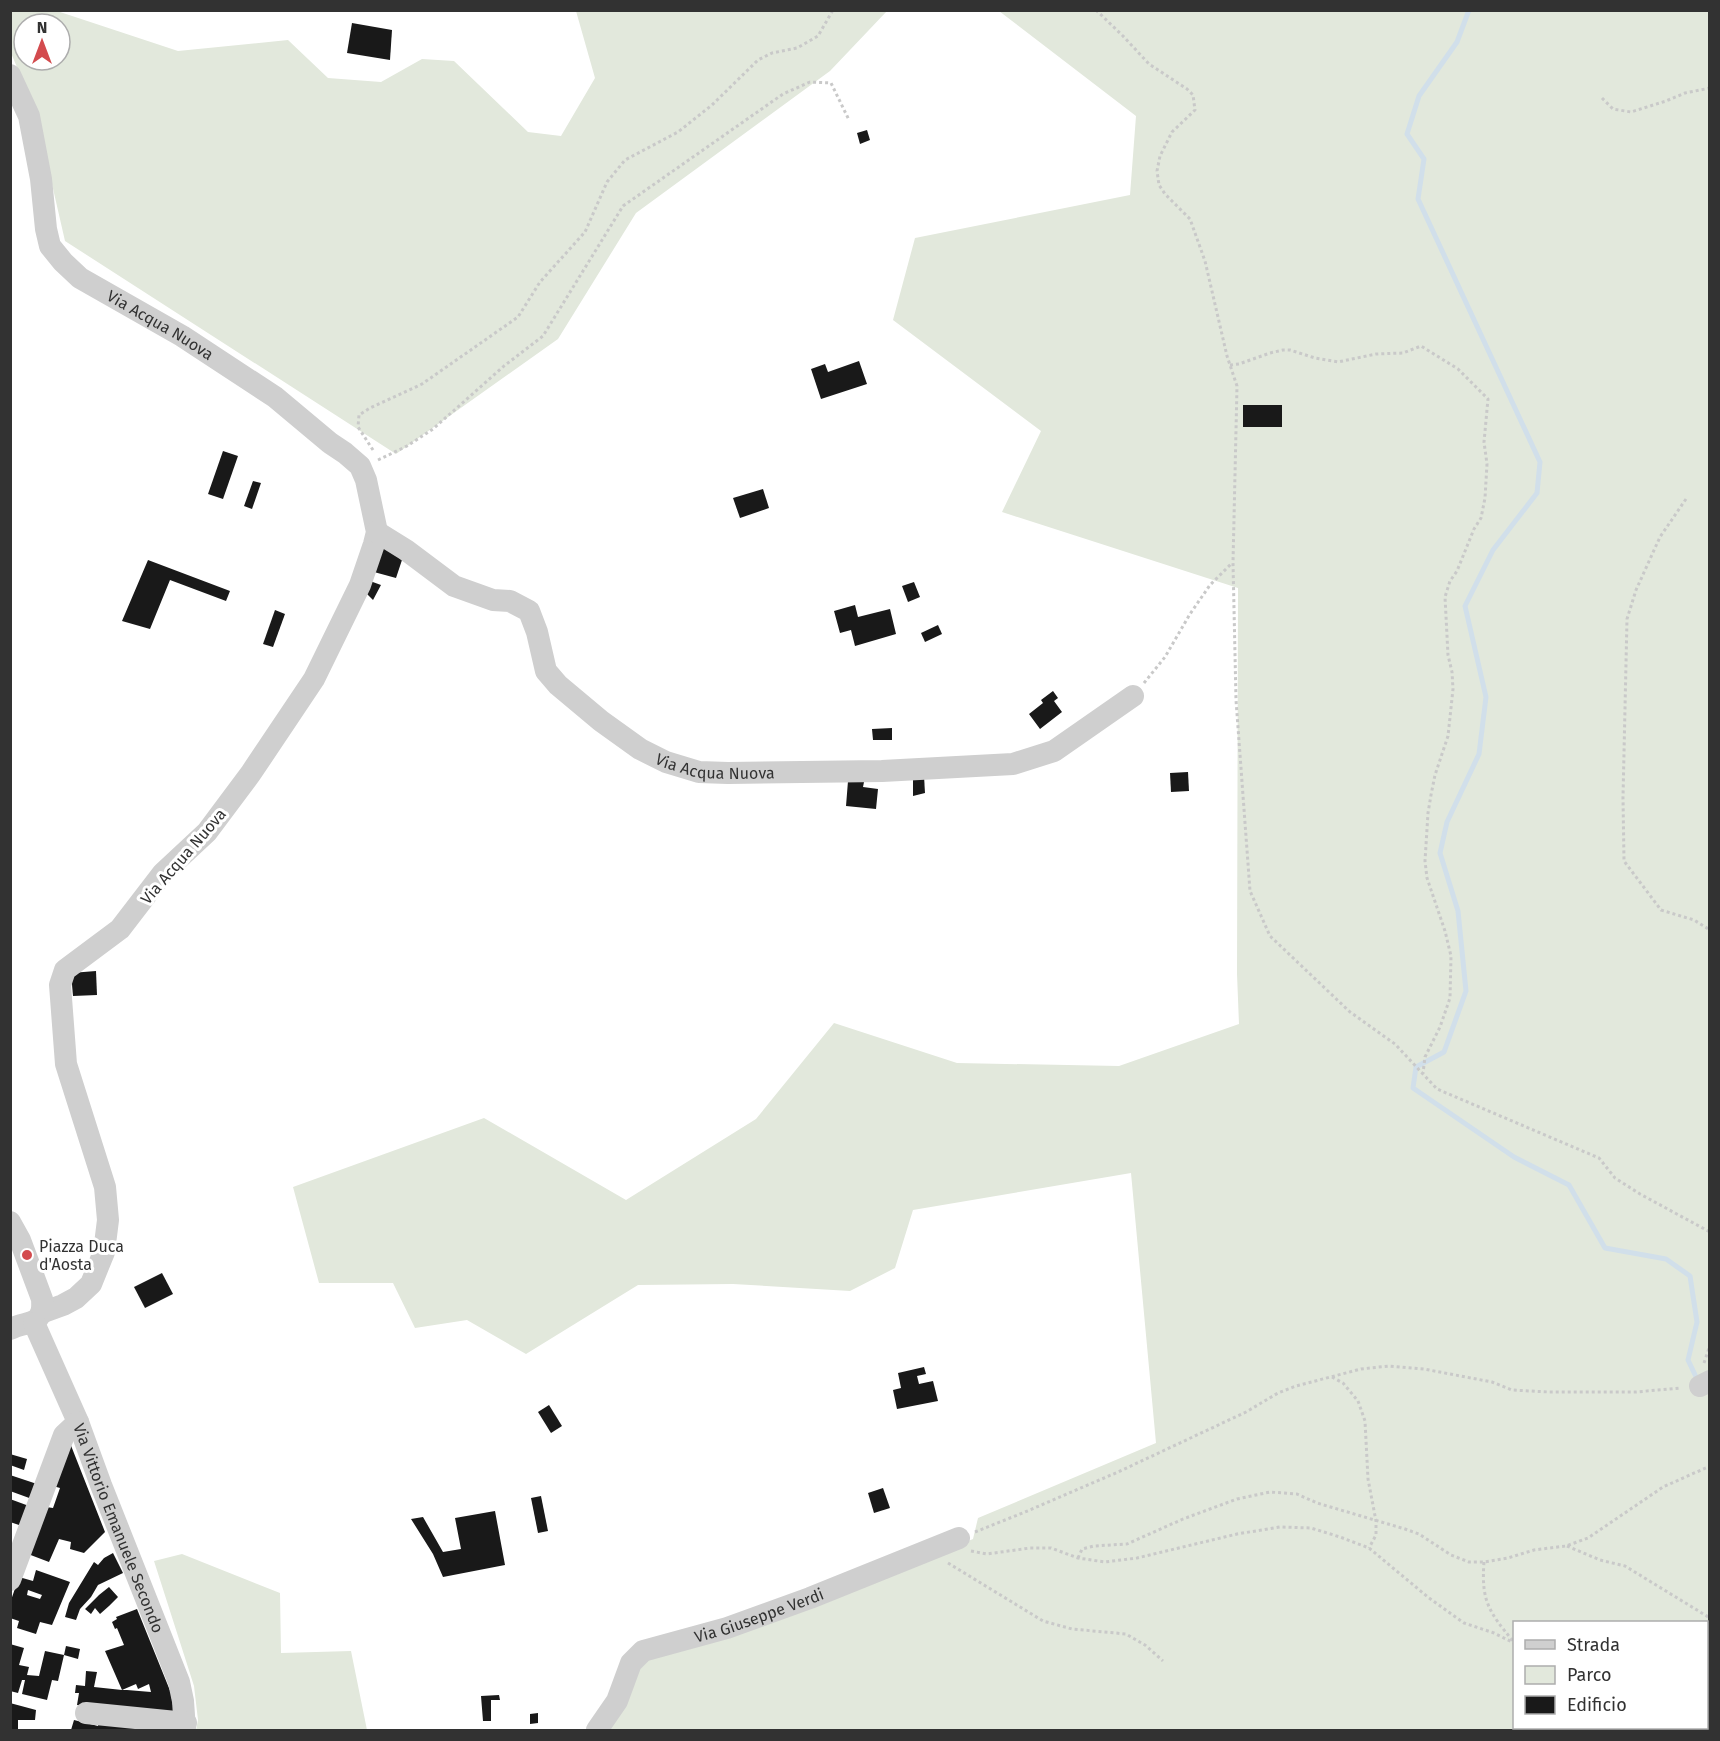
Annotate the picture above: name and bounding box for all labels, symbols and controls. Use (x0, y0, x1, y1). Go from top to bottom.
north arrow (12, 12, 72, 72)
text: N (37, 18, 47, 37)
street label: Via Acqua Nuova (103, 286, 217, 364)
street label: Via Acqua Nuova (652, 749, 775, 783)
street label: Via Acqua Nuova (137, 805, 230, 908)
place label: Piazza Duca d'Aosta (39, 1237, 124, 1274)
marker: Piazza Duca d'Aosta (20, 1248, 34, 1262)
street label: Via Vittorio Emanuele Secondo (69, 1421, 168, 1636)
street label: Via Giuseppe Verdi (692, 1585, 826, 1647)
legend (1513, 1621, 1708, 1729)
text: Strada (1567, 1634, 1620, 1656)
text: Parco (1567, 1664, 1611, 1686)
text: Edificio (1567, 1694, 1627, 1716)

